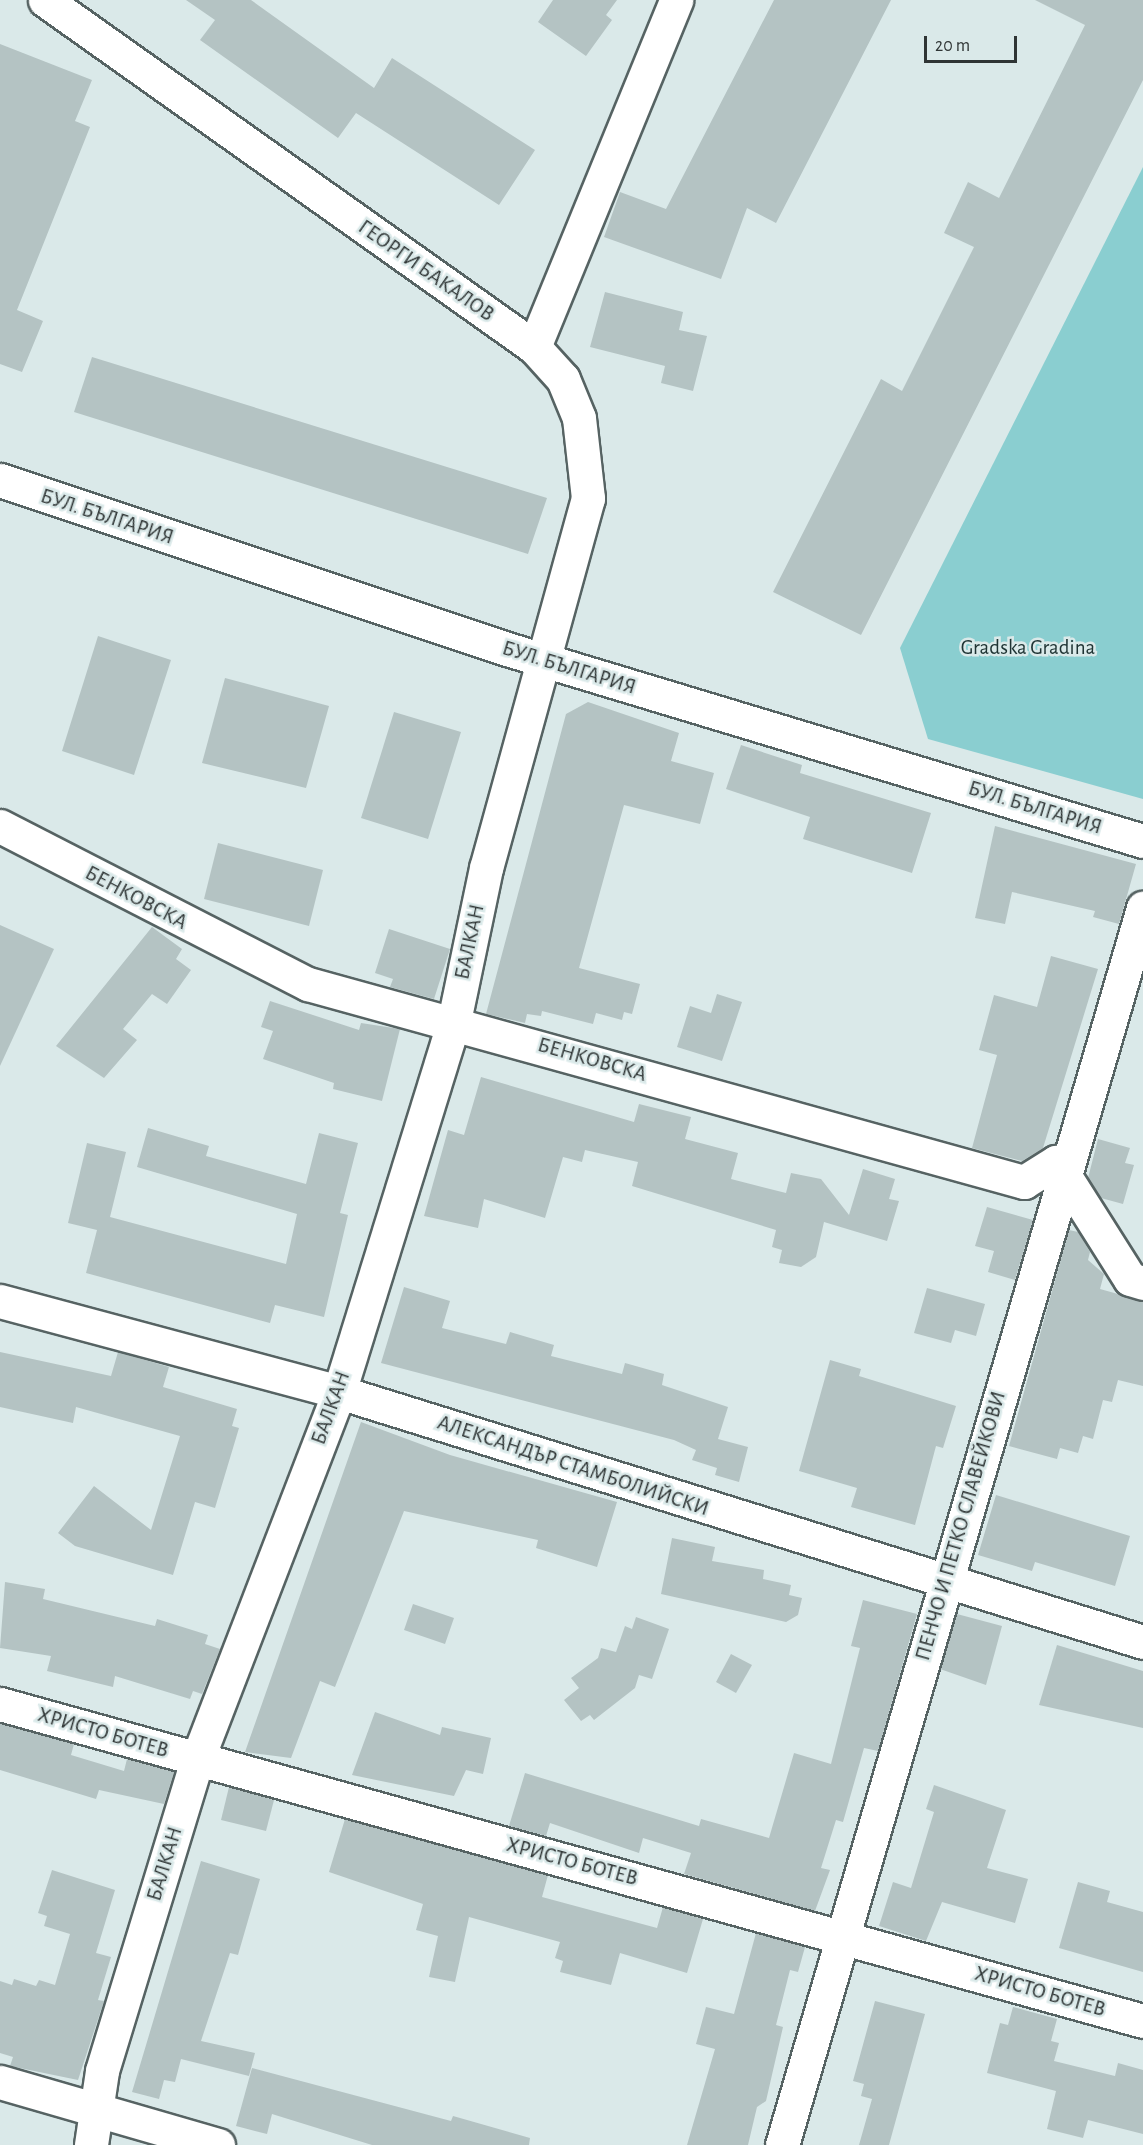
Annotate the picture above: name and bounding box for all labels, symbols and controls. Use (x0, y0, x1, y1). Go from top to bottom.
scale bar (927, 24, 1020, 62)
text: 20 m (935, 37, 970, 55)
street label: ГЕОРГИ БАКАЛОВ (353, 215, 499, 327)
street label: БУЛ. БЪЛГАРИЯ (37, 484, 177, 550)
park label: Gradska Gradina (961, 635, 1095, 661)
street label: БУЛ. БЪЛГАРИЯ (499, 636, 639, 700)
street label: БУЛ. БЪЛГАРИЯ (965, 776, 1105, 840)
street label: БЕНКОВСКА (81, 861, 191, 935)
street label: БАЛКАН (450, 902, 490, 982)
street label: БЕНКОВСКА (535, 1032, 649, 1088)
street label: БАЛКАН (306, 1368, 356, 1448)
street label: ПЕНЧО И ПЕТКО СЛАВЕЙКОВИ (910, 1388, 1012, 1664)
street label: АЛЕКСАНДЪР СТАМБОЛИЙСКИ (434, 1410, 712, 1522)
street label: ХРИСТО БОТЕВ (35, 1702, 171, 1764)
street label: БАЛКАН (142, 1824, 188, 1904)
street label: ХРИСТО БОТЕВ (504, 1832, 640, 1892)
street label: ХРИСТО БОТЕВ (972, 1961, 1108, 2023)

